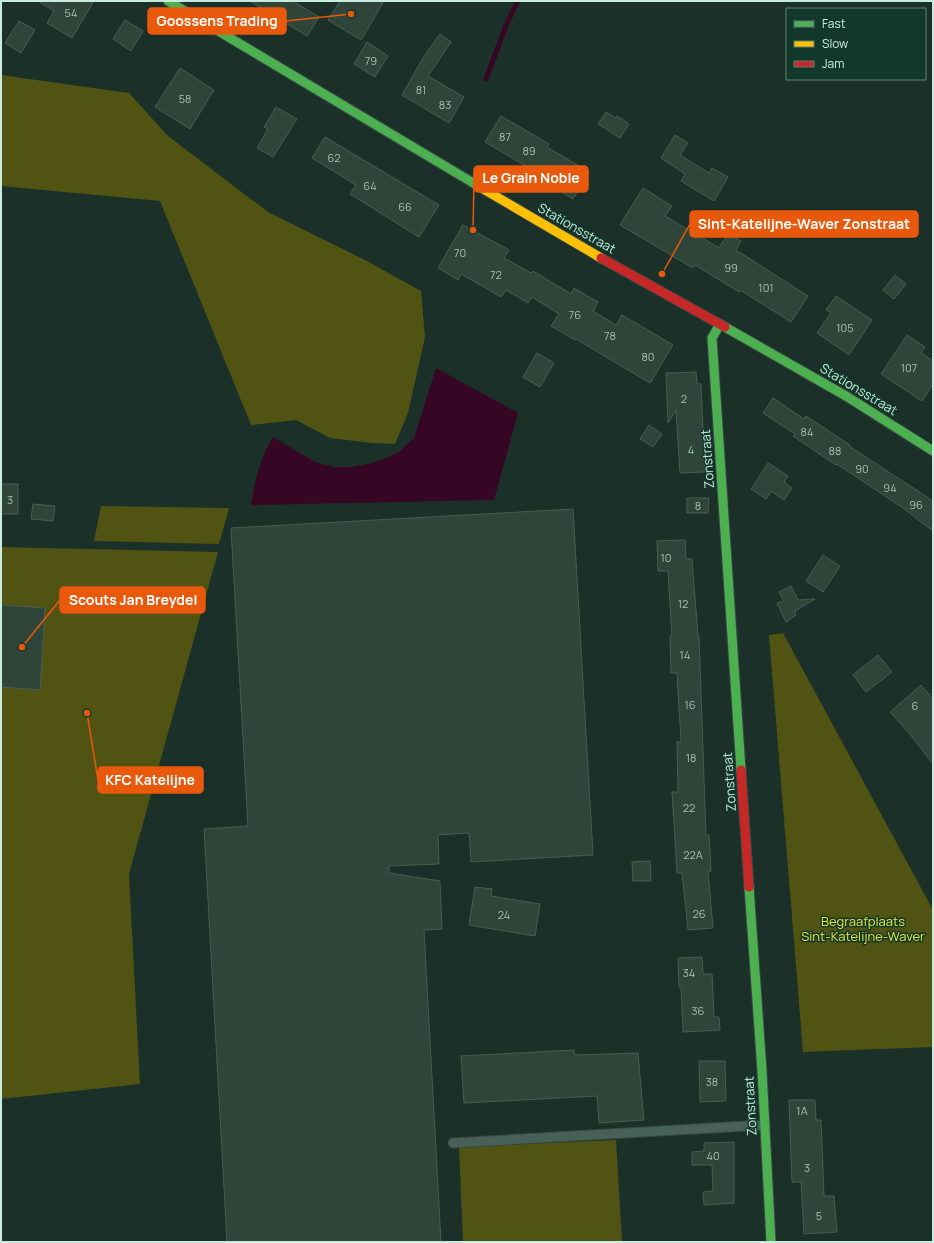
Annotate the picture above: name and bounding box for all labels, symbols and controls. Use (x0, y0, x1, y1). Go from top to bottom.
house number: 54 (65, 5, 77, 20)
callout: Goossens Trading (148, 8, 286, 34)
legend (786, 8, 926, 80)
text: Goossens Trading (156, 11, 278, 30)
text: Fast (822, 15, 846, 32)
text: Slow (822, 35, 848, 52)
house number: 79 (365, 53, 377, 68)
text: Jam (822, 55, 844, 72)
house number: 81 (416, 82, 426, 97)
house number: 58 (179, 91, 191, 106)
house number: 83 (439, 97, 451, 112)
house number: 87 (499, 129, 511, 144)
house number: 89 (522, 143, 536, 158)
house number: 62 (327, 150, 341, 165)
callout: Le Grain Noble (474, 166, 588, 192)
text: Le Grain Noble (482, 168, 580, 187)
house number: 64 (363, 178, 377, 193)
street label: Stationsstraat (535, 198, 619, 258)
house number: 66 (398, 199, 412, 214)
callout: Sint-Katelijne-Waver Zonstraat (690, 211, 918, 237)
text: Sint-Katelijne-Waver Zonstraat (698, 214, 910, 233)
house number: 70 (454, 245, 466, 260)
house number: 99 (724, 260, 738, 275)
house number: 72 (490, 267, 502, 282)
house number: 101 (758, 280, 774, 295)
house number: 76 (569, 307, 581, 322)
house number: 105 (836, 320, 854, 335)
house number: 78 (604, 328, 616, 343)
house number: 80 (641, 349, 655, 364)
street label: Stationsstraat (817, 359, 901, 419)
house number: 107 (901, 360, 917, 375)
house number: 2 (681, 391, 687, 406)
house number: 84 (801, 424, 813, 439)
street label: Zonstraat (696, 429, 718, 489)
house number: 4 (688, 442, 694, 457)
house number: 88 (829, 443, 841, 458)
house number: 90 (855, 461, 869, 476)
house number: 94 (883, 480, 897, 495)
house number: 3 (7, 492, 13, 507)
house number: 96 (909, 497, 923, 512)
house number: 8 (695, 498, 701, 513)
house number: 10 (660, 550, 672, 565)
callout: Scouts Jan Breydel (60, 587, 205, 613)
text: Scouts Jan Breydel (69, 590, 197, 609)
house number: 12 (678, 596, 688, 611)
house number: 14 (680, 647, 690, 662)
house number: 16 (684, 697, 696, 712)
house number: 6 (912, 698, 919, 713)
house number: 18 (686, 750, 696, 765)
street label: Zonstraat (718, 752, 740, 812)
callout: KFC Katelijne (98, 767, 203, 793)
text: KFC Katelijne (105, 770, 195, 789)
house number: 22 (683, 800, 695, 815)
house number: 22A (683, 847, 703, 862)
house number: 26 (692, 906, 706, 921)
house number: 24 (498, 907, 510, 922)
park label: Begraafplaats Sint-Katelijne-Waver (801, 912, 925, 945)
house number: 34 (683, 965, 695, 980)
house number: 36 (692, 1003, 705, 1018)
house number: 38 (706, 1074, 718, 1089)
street label: Zonstraat (739, 1076, 761, 1136)
house number: 1A (796, 1103, 808, 1118)
house number: 40 (706, 1148, 720, 1163)
house number: 3 (804, 1160, 810, 1175)
house number: 5 (816, 1208, 822, 1223)

